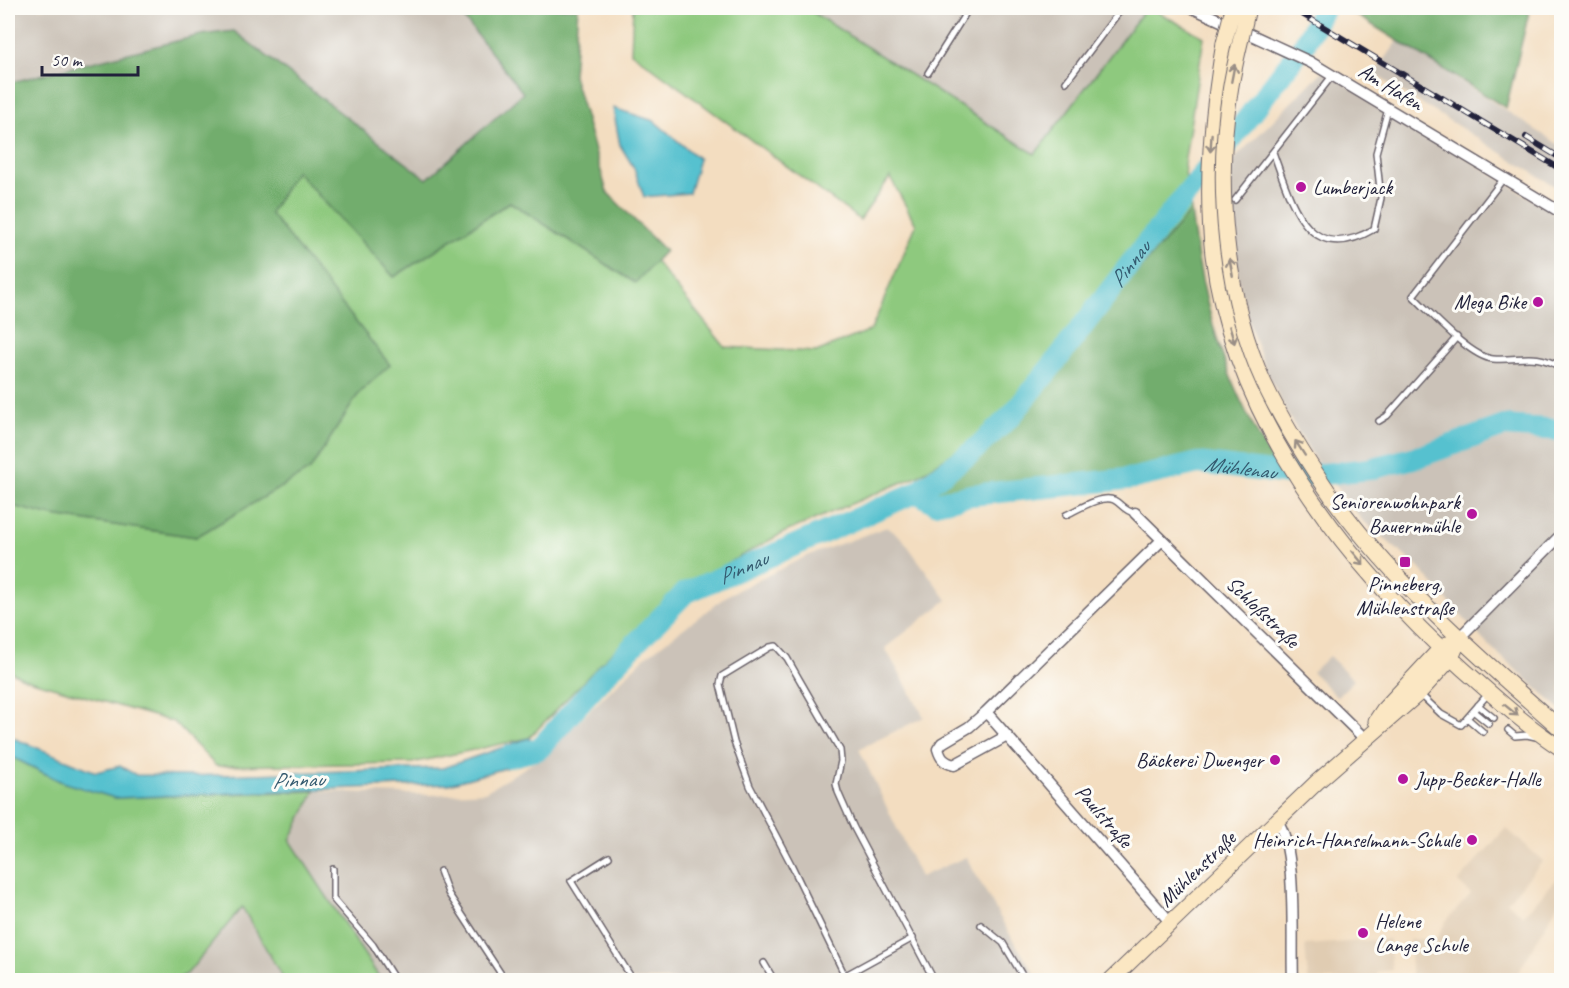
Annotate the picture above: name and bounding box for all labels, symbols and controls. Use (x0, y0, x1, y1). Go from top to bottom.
scale bar (42, 39, 138, 77)
text: 50 m (51, 49, 84, 71)
street label: Am Hafen (1354, 58, 1429, 117)
one-way arrow (1228, 64, 1239, 83)
one-way arrow (1205, 132, 1216, 152)
place label: Lumberjack (1313, 174, 1393, 200)
marker: Lumberjack (1294, 180, 1308, 194)
water label: Pinnau (1104, 233, 1159, 293)
one-way arrow (1225, 258, 1236, 277)
place label: Mega Bike (1454, 289, 1528, 315)
marker: Mega Bike (1531, 295, 1545, 309)
one-way arrow (1227, 325, 1238, 344)
one-way arrow (1293, 440, 1305, 457)
water label: Mühlenau (1203, 450, 1280, 487)
place label: Seniorenwohnpark Bauernmühle (1330, 489, 1462, 539)
marker: Seniorenwohnpark Bauernmühle (1465, 507, 1479, 521)
water label: Pinnau (714, 544, 775, 591)
one-way arrow (1351, 550, 1365, 565)
marker: Pinneberg, Mühlenstraße (1398, 555, 1412, 569)
street label: Schloßstraße (1221, 571, 1307, 655)
place label: Pinneberg, Mühlenstraße (1356, 571, 1456, 621)
one-way arrow (1503, 704, 1519, 717)
place label: Bäckerei Dwenger (1136, 747, 1265, 773)
marker: Bäckerei Dwenger (1268, 753, 1282, 767)
water label: Pinnau (272, 765, 327, 795)
place label: Jupp-Becker-Halle (1414, 766, 1542, 792)
marker: Jupp-Becker-Halle (1396, 772, 1410, 786)
street label: Paulstraße (1070, 779, 1140, 854)
street label: Mühlenstraße (1153, 824, 1243, 912)
place label: Heinrich-Hanselmann-Schule (1253, 827, 1461, 853)
marker: Heinrich-Hanselmann-Schule (1465, 833, 1479, 847)
place label: Helene Lange Schule (1375, 908, 1470, 958)
marker: Helene Lange Schule (1356, 926, 1370, 940)

